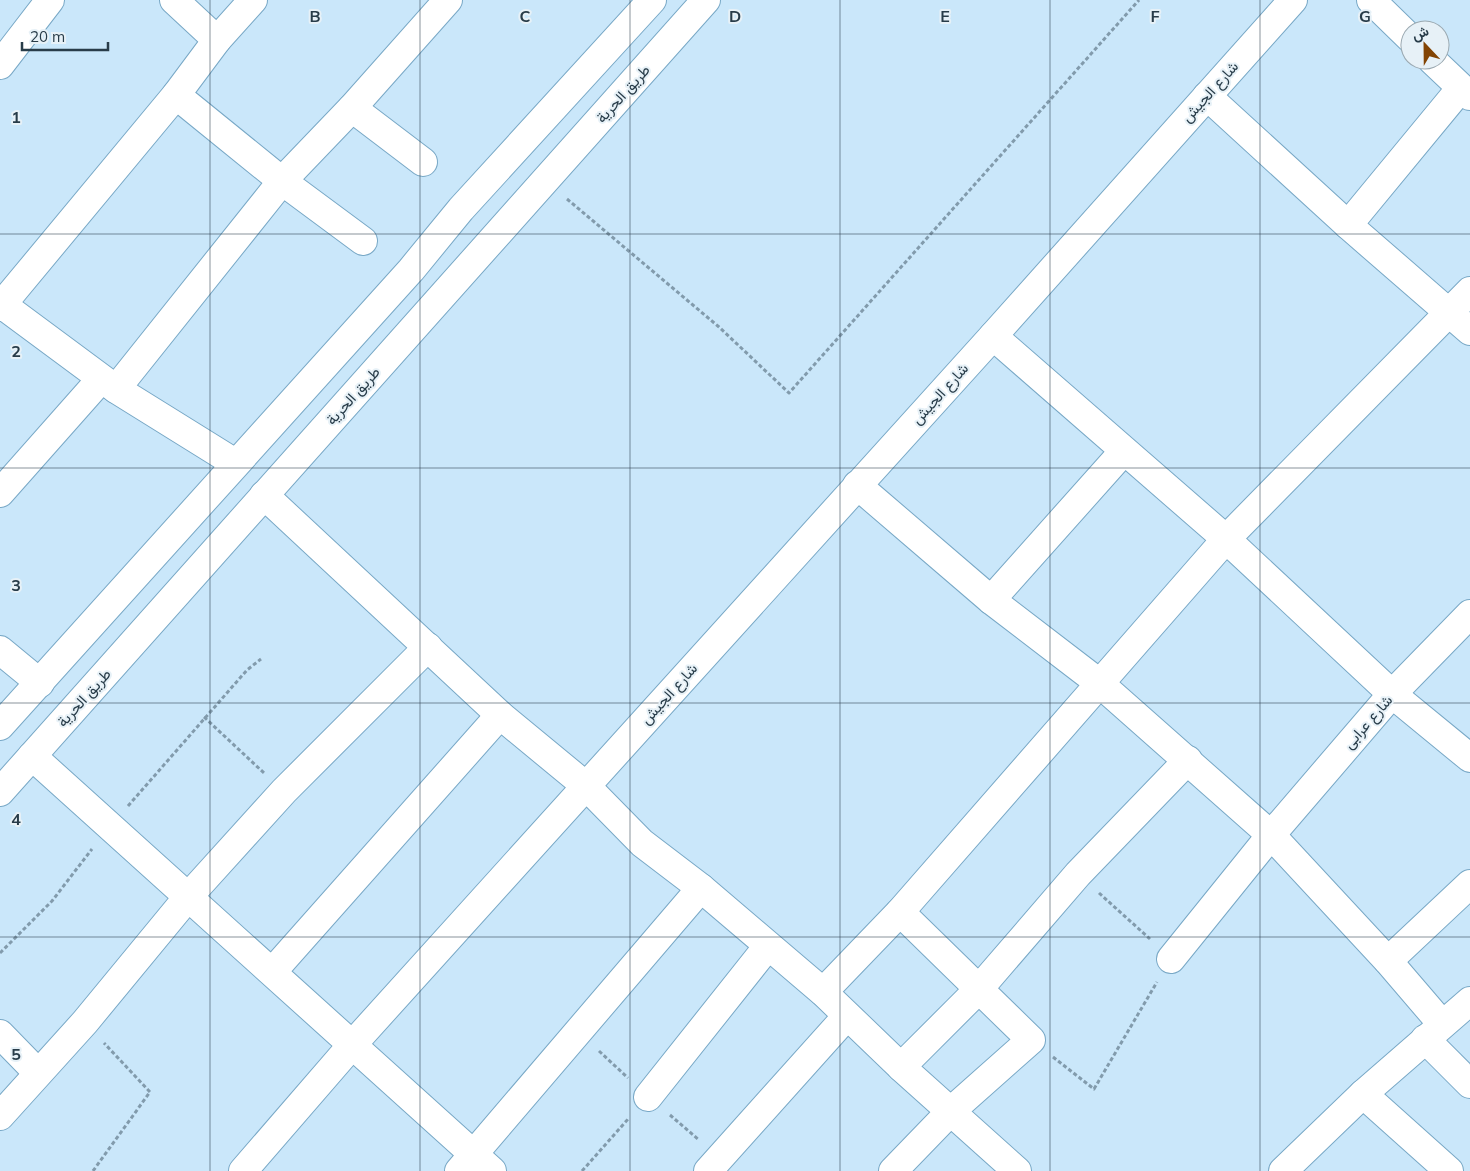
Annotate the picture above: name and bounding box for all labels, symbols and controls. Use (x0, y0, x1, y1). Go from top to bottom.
text: B (309, 6, 321, 26)
text: C (520, 6, 531, 26)
text: D (729, 6, 741, 26)
text: E (940, 6, 950, 26)
text: F (1150, 6, 1160, 26)
text: G (1359, 6, 1371, 26)
scale bar (22, 20, 109, 52)
north arrow (1400, 20, 1450, 70)
text: ش (1409, 21, 1431, 44)
text: 20 m (30, 27, 65, 46)
street label: شارع الجيش (1177, 57, 1244, 128)
street label: طريق الحرية (591, 60, 655, 127)
text: 1 (11, 107, 21, 127)
text: 2 (11, 341, 21, 361)
street label: شارع الجيش (907, 359, 974, 430)
street label: طريق الحرية (321, 362, 385, 429)
text: 3 (11, 575, 21, 595)
street label: شارع الجيش (636, 659, 703, 730)
street label: طريق الحرية (52, 664, 116, 731)
street label: شارع عرابى (1339, 691, 1398, 754)
text: 4 (11, 809, 21, 829)
text: 5 (11, 1044, 21, 1064)

